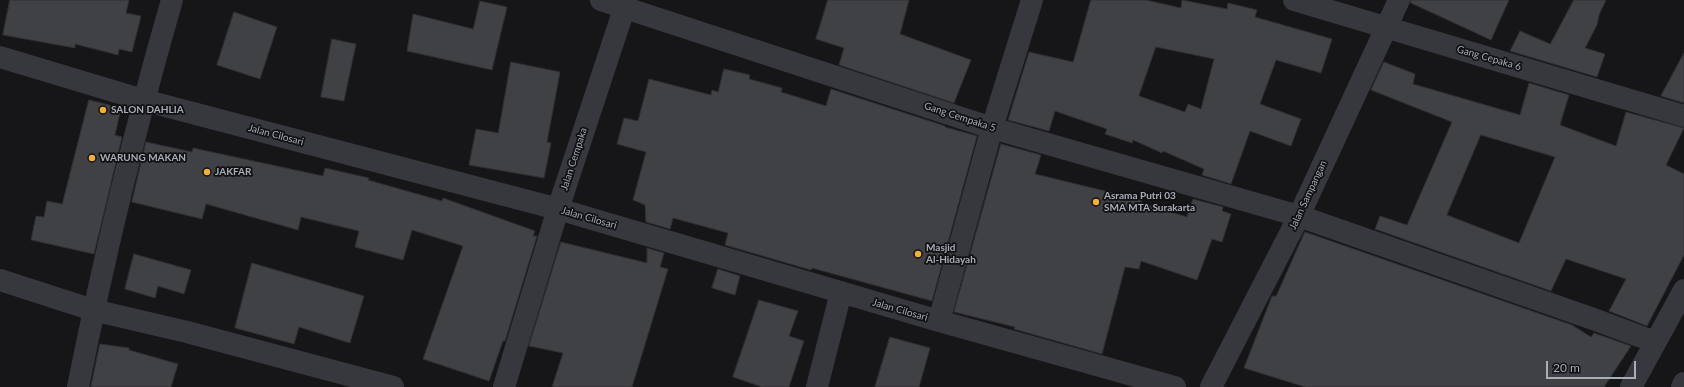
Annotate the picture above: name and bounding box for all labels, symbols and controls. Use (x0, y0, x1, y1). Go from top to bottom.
street label: Gang Cepaka 6 (1455, 43, 1523, 73)
street label: Gang Cempaka 5 (923, 100, 997, 134)
place label: SALON DAHLIA (111, 104, 184, 116)
marker: SALON DAHLIA (98, 105, 108, 115)
street label: Jalan Cilosari (247, 122, 305, 148)
street label: Jalan Cempaka (558, 126, 590, 192)
place label: WARUNG MAKAN (100, 152, 186, 164)
marker: WARUNG MAKAN (87, 153, 97, 163)
street label: Jalan Sampangan (1287, 159, 1329, 231)
place label: JAKFAR (215, 166, 251, 178)
marker: JAKFAR (202, 167, 212, 177)
place label: Asrama Putri 03 SMA MTA Surakarta (1104, 190, 1195, 214)
marker: Asrama Putri 03 SMA MTA Surakarta (1091, 197, 1101, 207)
street label: Jalan Cilosari (560, 204, 618, 232)
place label: Masjid Al-Hidayah (926, 242, 976, 266)
marker: Masjid Al-Hidayah (913, 249, 923, 259)
street label: Jalan Cilosari (871, 296, 929, 324)
scale bar (1548, 353, 1638, 379)
text: 20 m (1553, 360, 1580, 375)

